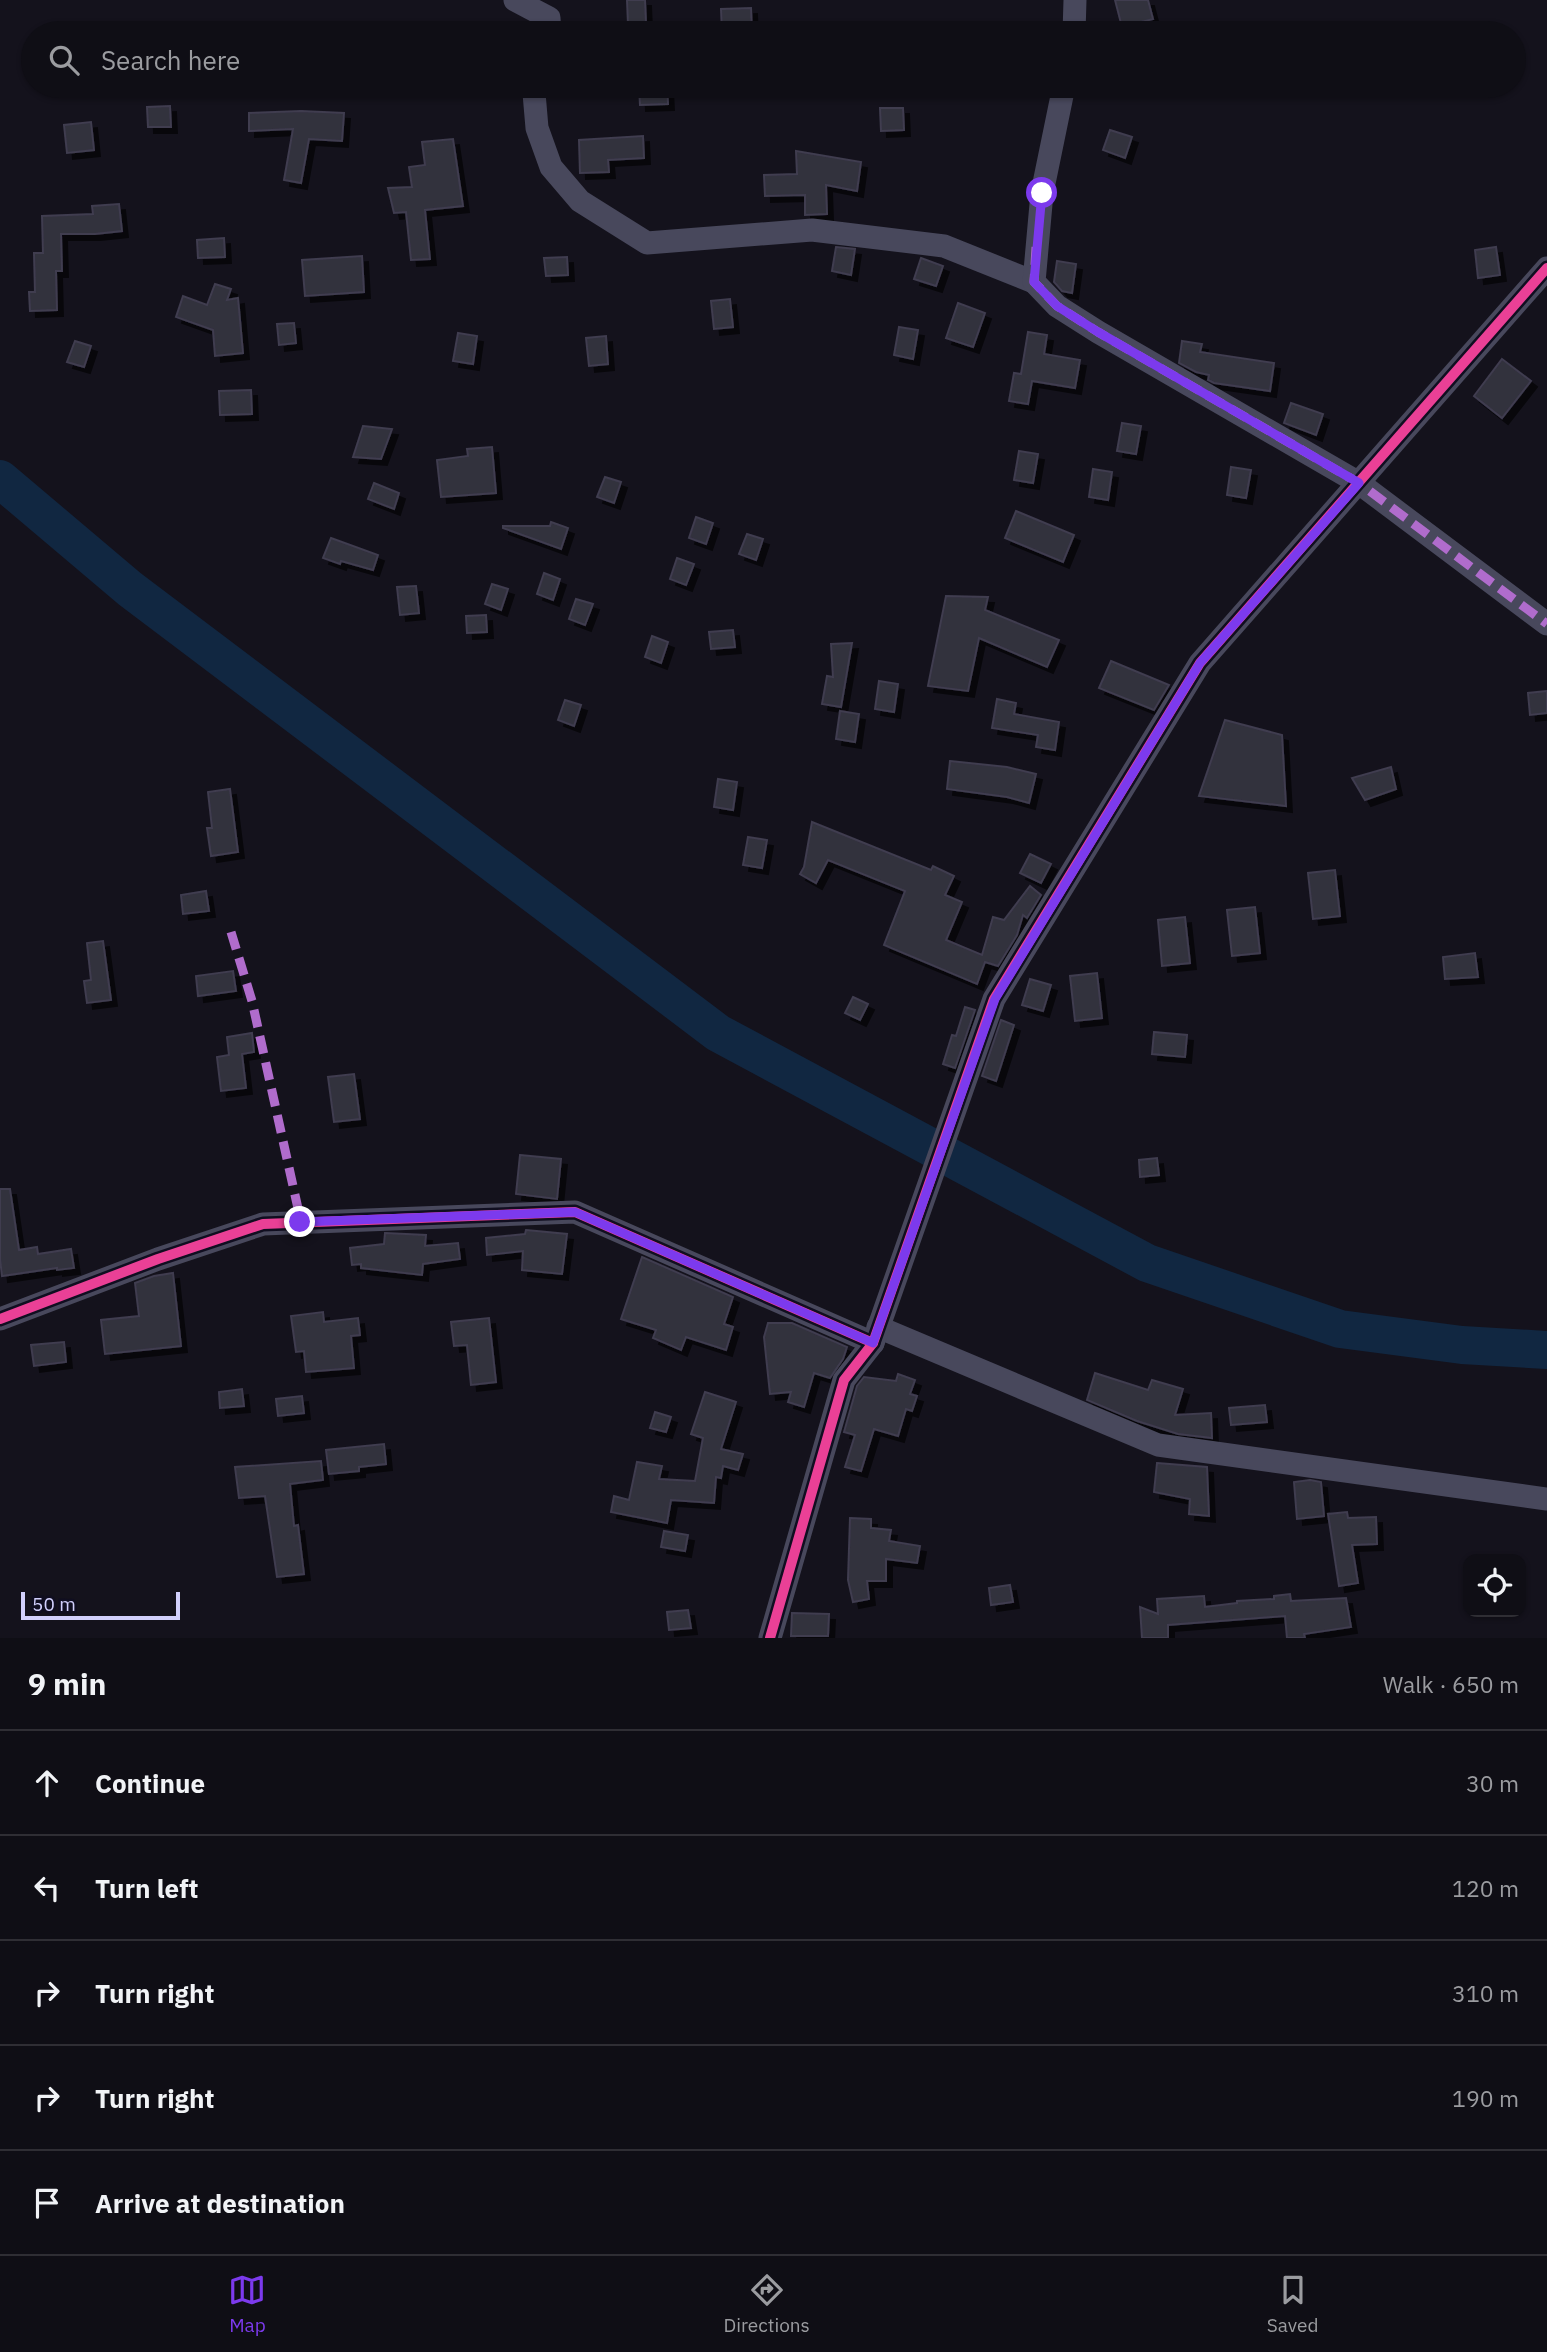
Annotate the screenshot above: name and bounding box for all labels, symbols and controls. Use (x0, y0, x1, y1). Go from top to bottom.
search box (21, 21, 1526, 98)
icon: search (45, 41, 83, 79)
text: Search here (101, 43, 240, 77)
route start (1026, 177, 1057, 208)
route end (284, 1206, 315, 1237)
map controls (1463, 1554, 1526, 1617)
button: locate (1463, 1554, 1526, 1617)
scale bar (21, 1589, 180, 1621)
text: 50 m (32, 1592, 76, 1616)
text: 9 min (28, 1664, 106, 1703)
text: Walk · 650 m (1383, 1669, 1519, 1699)
icon: ahead (28, 1764, 66, 1802)
text: Continue (95, 1766, 205, 1800)
text: 30 m (1466, 1768, 1519, 1798)
icon: left (28, 1869, 66, 1907)
text: Turn left (95, 1871, 198, 1905)
text: 120 m (1452, 1873, 1519, 1903)
icon: right (28, 1974, 66, 2012)
text: Turn right (95, 1976, 214, 2010)
text: 310 m (1452, 1978, 1519, 2008)
icon: right (28, 2079, 66, 2117)
text: Turn right (95, 2081, 214, 2115)
text: 190 m (1452, 2083, 1519, 2113)
icon: arrive (28, 2184, 66, 2222)
text: Arrive at destination (95, 2186, 345, 2220)
tab: Map (228, 2271, 266, 2337)
tab: Directions (723, 2271, 810, 2337)
tab: Saved (1267, 2271, 1319, 2337)

